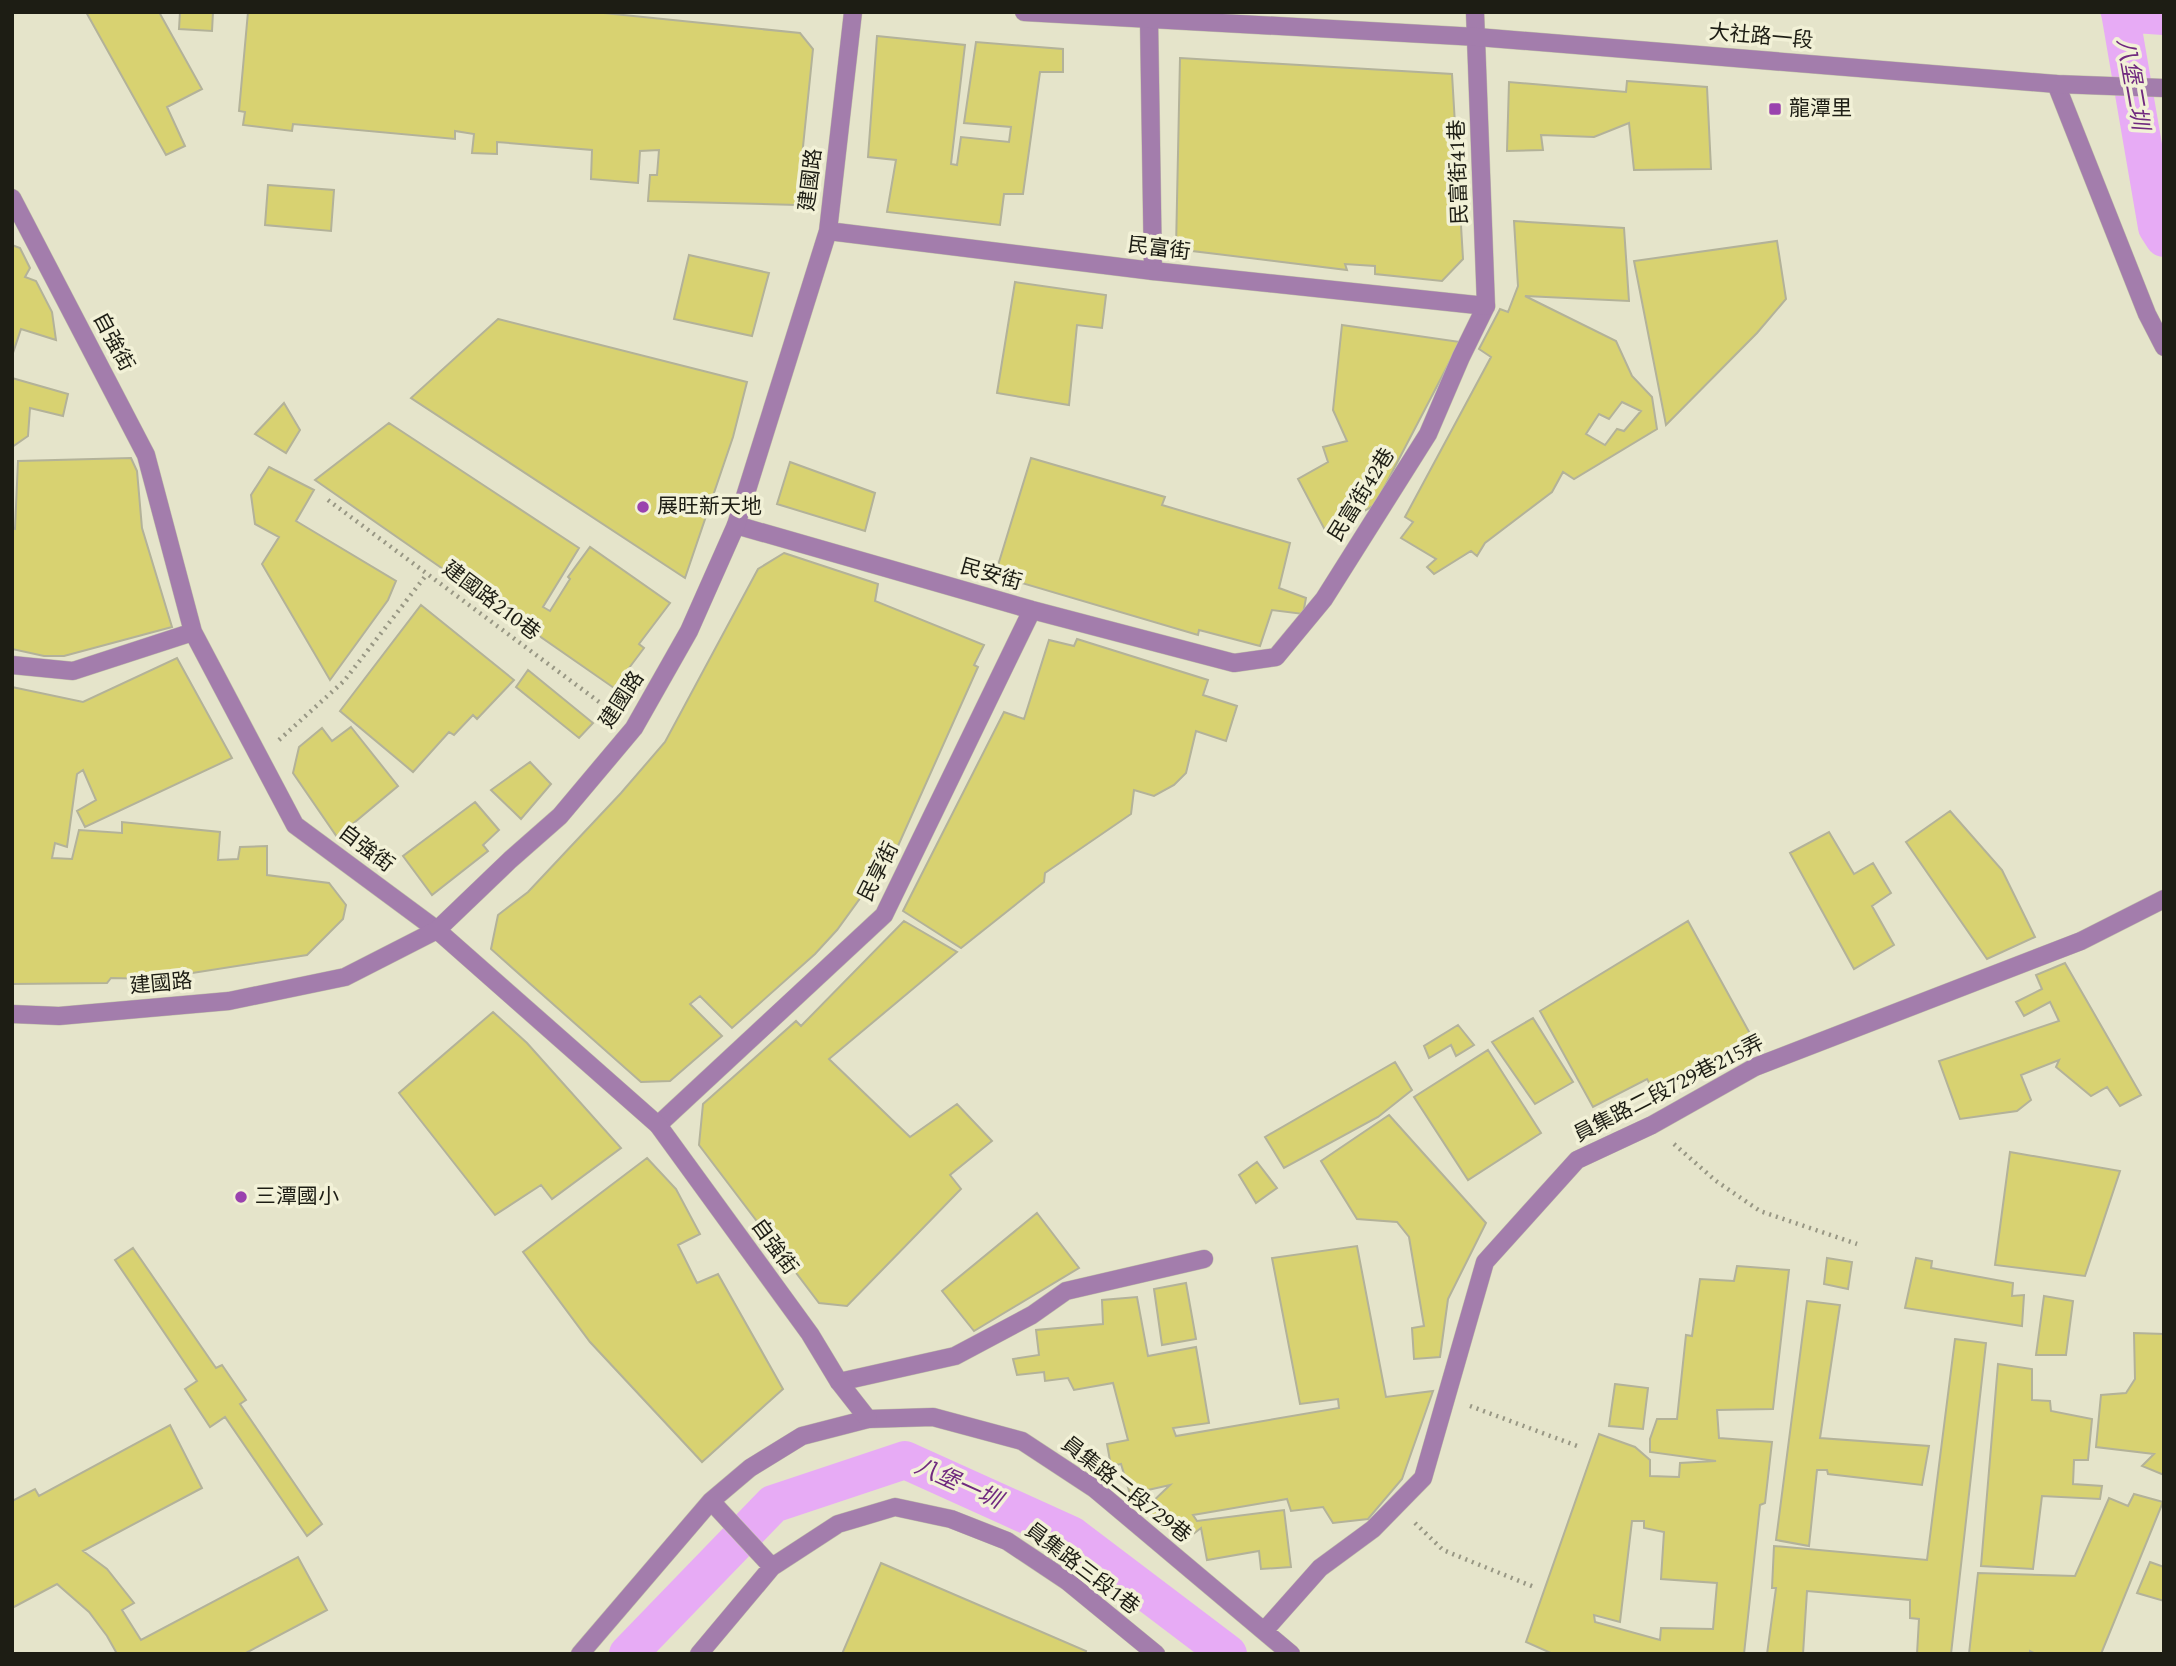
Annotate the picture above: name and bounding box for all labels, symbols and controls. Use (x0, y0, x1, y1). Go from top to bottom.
street label: 大社路一段 (1707, 16, 1815, 58)
water label: 八堡二圳 (2107, 36, 2158, 135)
place label: 龍潭里 (1789, 93, 1852, 125)
marker: 龍潭里 (1767, 101, 1783, 117)
street label: 民富街41巷 (1441, 119, 1477, 225)
street label: 建國路 (791, 147, 831, 213)
street label: 民富街 (1126, 229, 1192, 269)
street label: 自強街 (84, 307, 142, 377)
street label: 民富街42巷 (1321, 442, 1403, 548)
place label: 展旺新天地 (657, 491, 762, 523)
marker: 展旺新天地 (635, 499, 651, 515)
street label: 民安街 (956, 551, 1026, 599)
street label: 建國路210巷 (435, 553, 547, 649)
street label: 建國路 (591, 665, 653, 735)
street label: 自強街 (331, 817, 401, 881)
street label: 民享街 (850, 837, 908, 907)
street label: 建國路 (128, 965, 194, 1003)
street label: 員集路二段729巷215弄 (1568, 1027, 1770, 1151)
place label: 三潭國小 (255, 1181, 339, 1213)
marker: 三潭國小 (233, 1189, 249, 1205)
street label: 自強街 (743, 1212, 805, 1282)
street label: 員集路二段729巷 (1054, 1429, 1198, 1551)
water label: 八堡一圳 (909, 1449, 1010, 1520)
street label: 員集路三段1巷 (1018, 1515, 1146, 1623)

